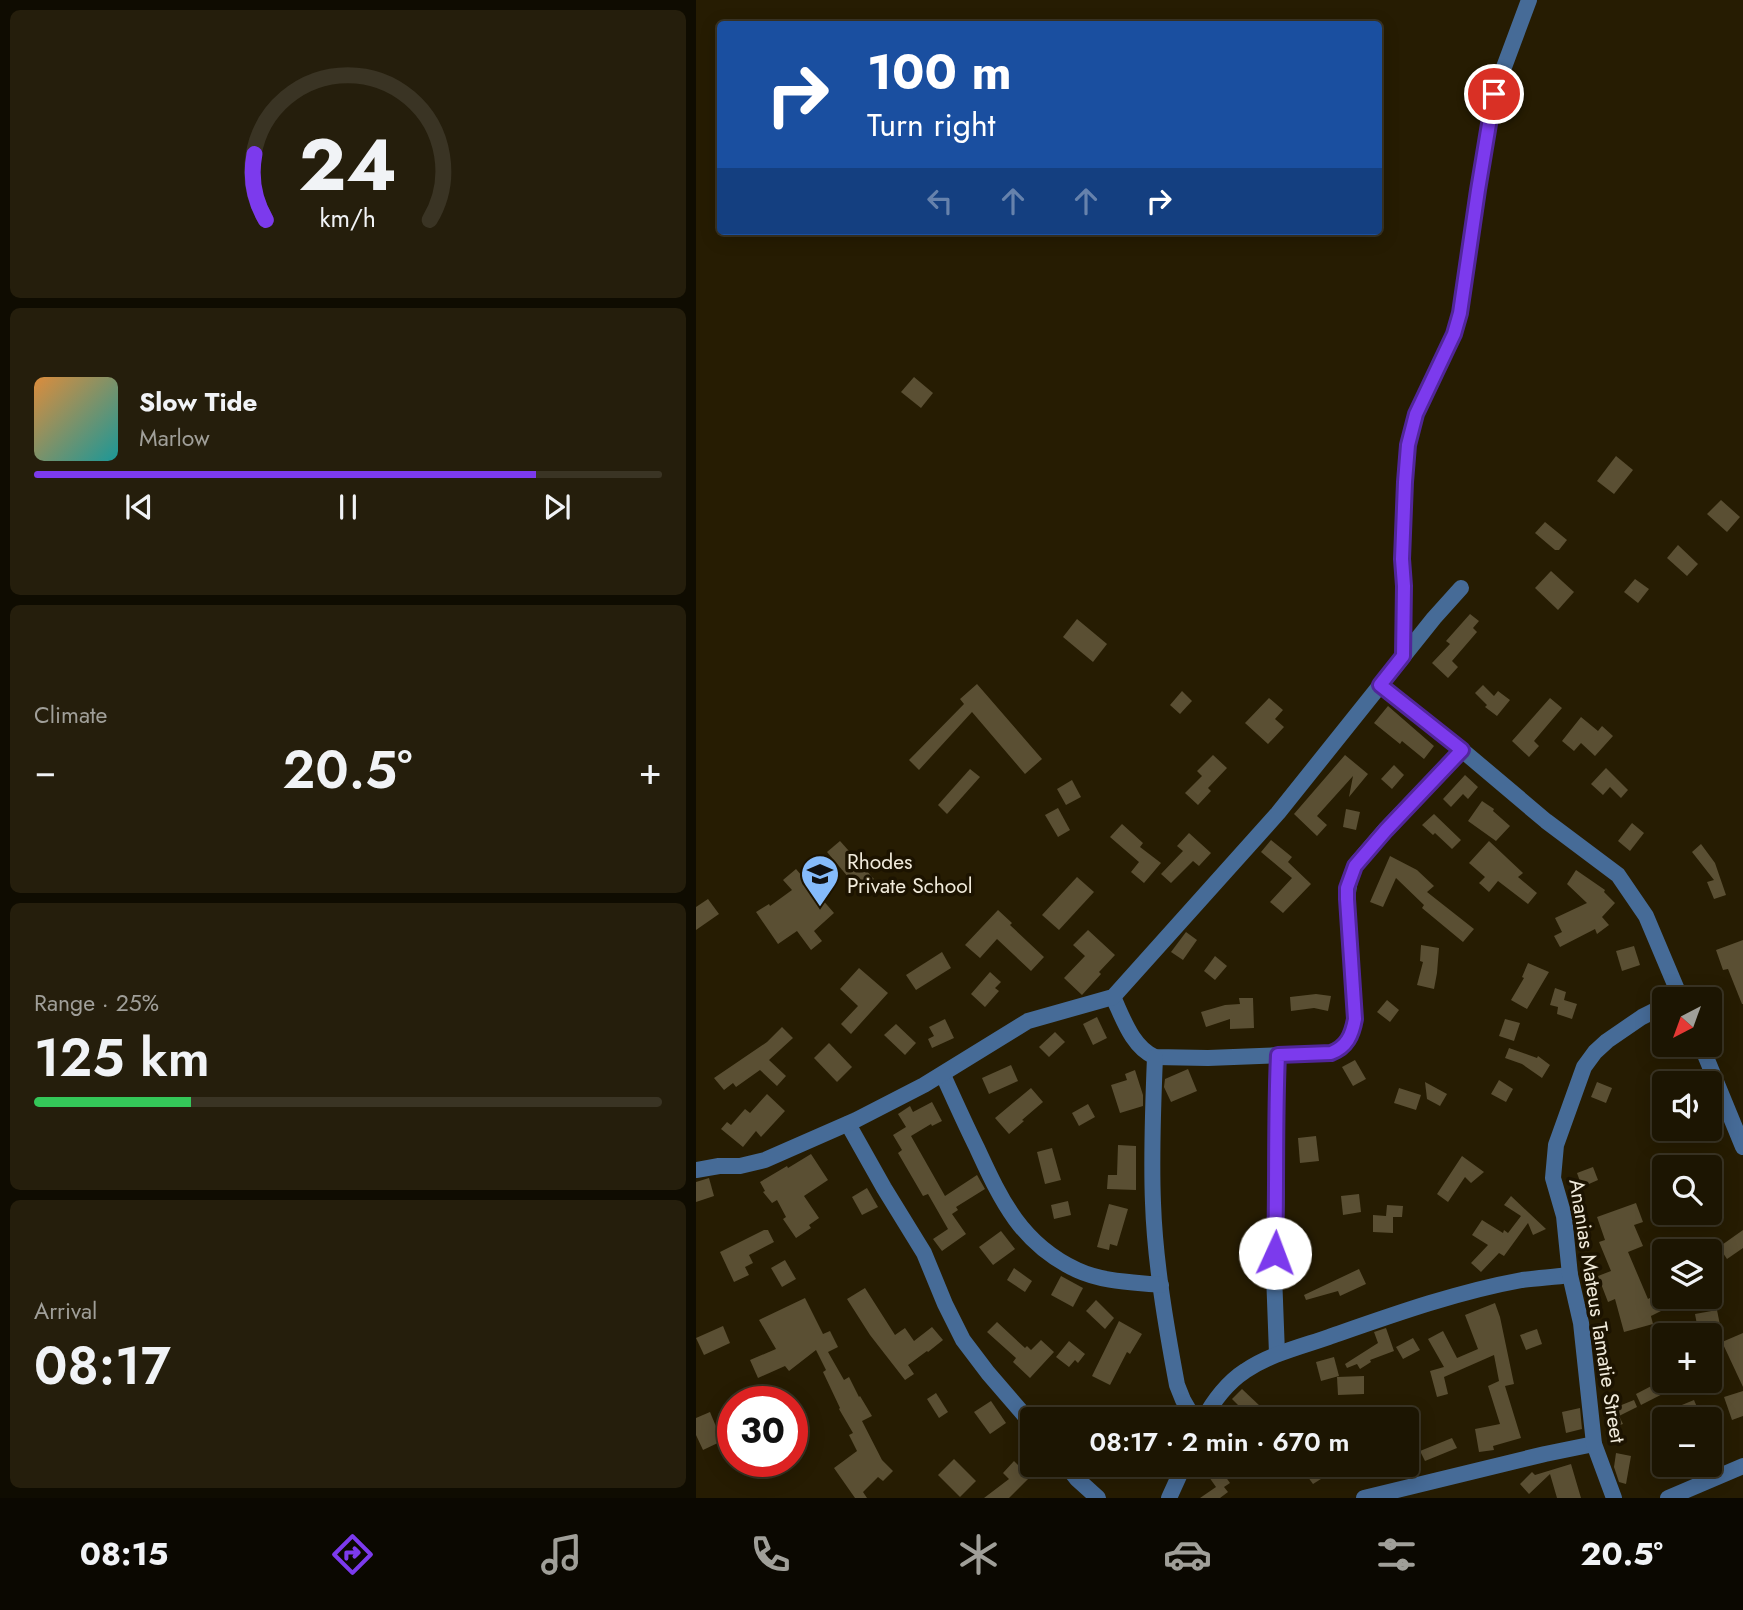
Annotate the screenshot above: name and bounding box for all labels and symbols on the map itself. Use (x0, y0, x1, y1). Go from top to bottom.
pin (1464, 64, 1524, 124)
place label: Rhodes Private School (847, 847, 973, 901)
school or university icon: Rhodes Private School (799, 853, 841, 908)
north arrow (1652, 987, 1722, 1057)
street label: Ananias Mateus Tamatie Street (1561, 1177, 1633, 1445)
position arrow (1238, 1216, 1312, 1290)
speed limit sign: 30 (717, 1386, 808, 1477)

